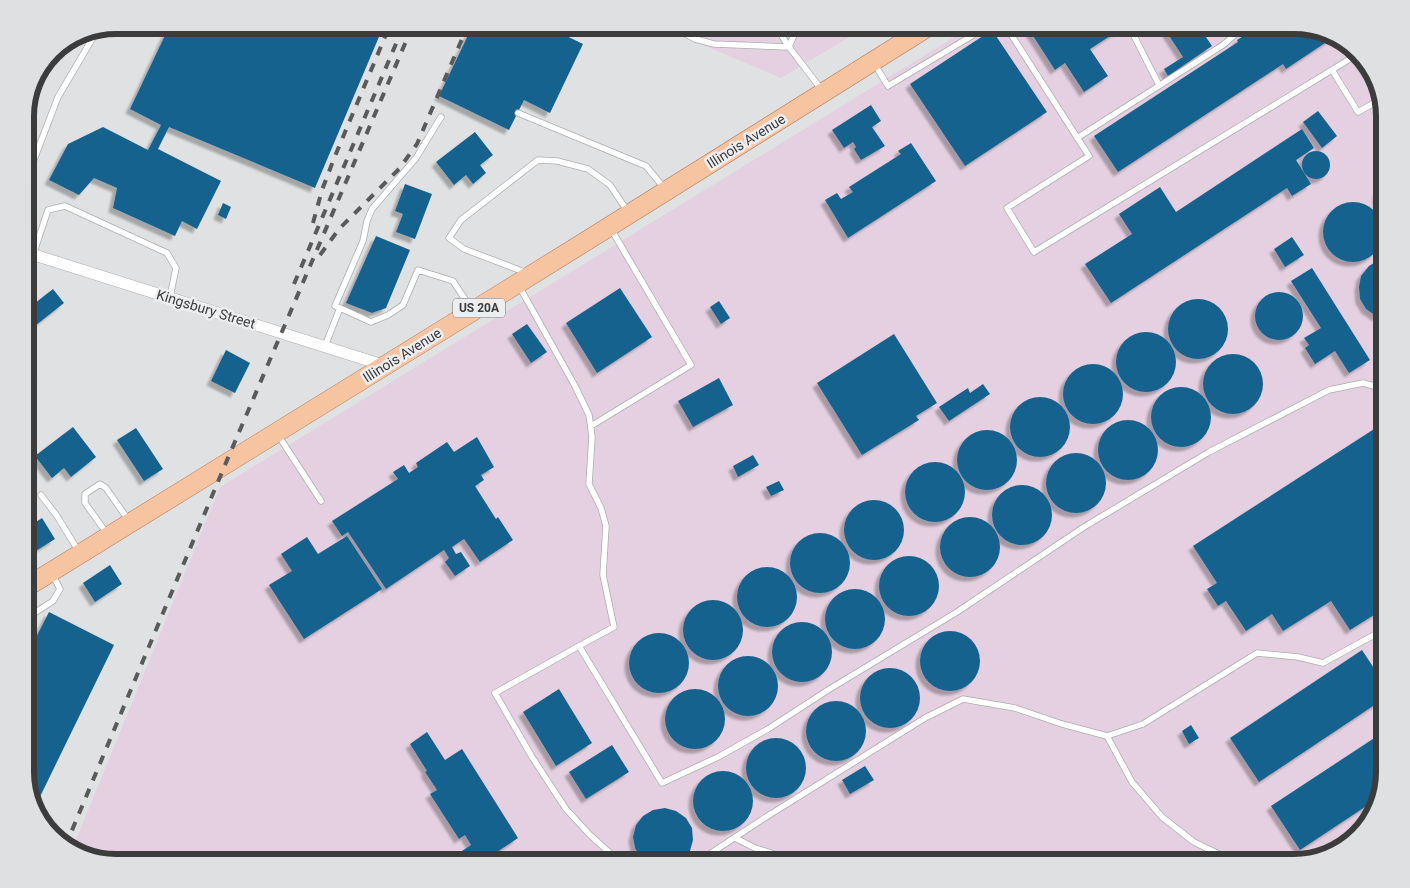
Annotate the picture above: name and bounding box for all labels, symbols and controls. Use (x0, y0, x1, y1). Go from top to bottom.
street label: Illinois Avenue (704, 110, 788, 172)
street label: Kingsbury Street (155, 286, 258, 332)
road number: US 20A (453, 298, 505, 318)
street label: Illinois Avenue (360, 324, 444, 386)

